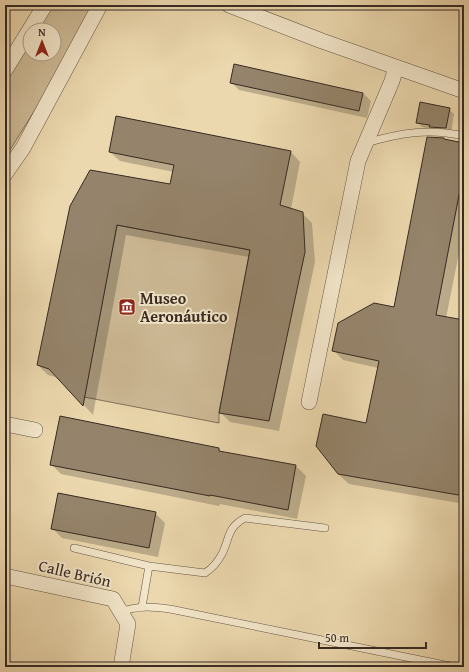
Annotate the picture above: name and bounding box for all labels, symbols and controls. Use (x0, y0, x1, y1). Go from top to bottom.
north arrow (22, 22, 62, 62)
text: N (38, 24, 46, 40)
place label: Museo Aeronáutico (140, 286, 228, 328)
museum icon: Museo Aeronáutico (117, 297, 137, 317)
street label: Calle Brión (36, 553, 114, 593)
scale bar (319, 624, 426, 650)
text: 50 m (325, 629, 349, 646)

